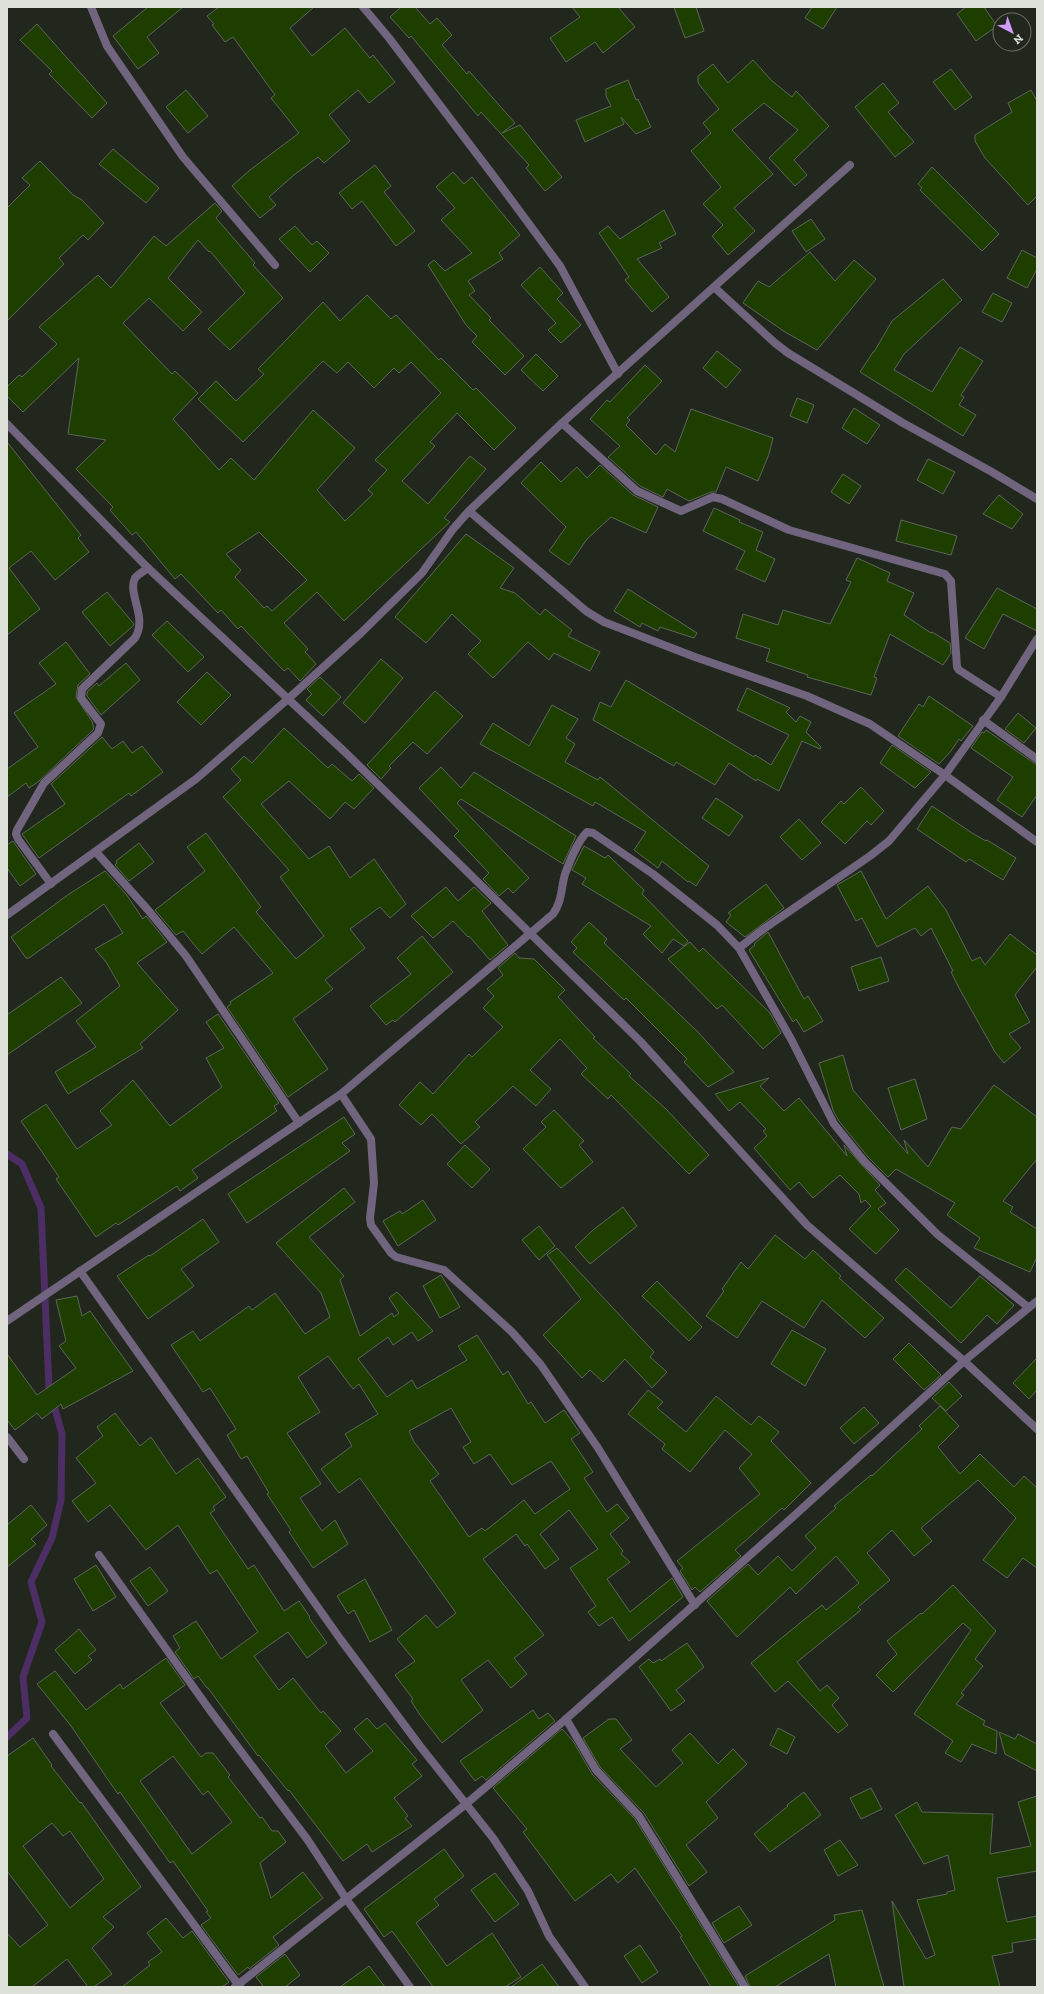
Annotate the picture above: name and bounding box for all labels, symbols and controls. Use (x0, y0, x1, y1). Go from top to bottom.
north arrow (992, 12, 1032, 52)
text: N (1010, 32, 1026, 47)

